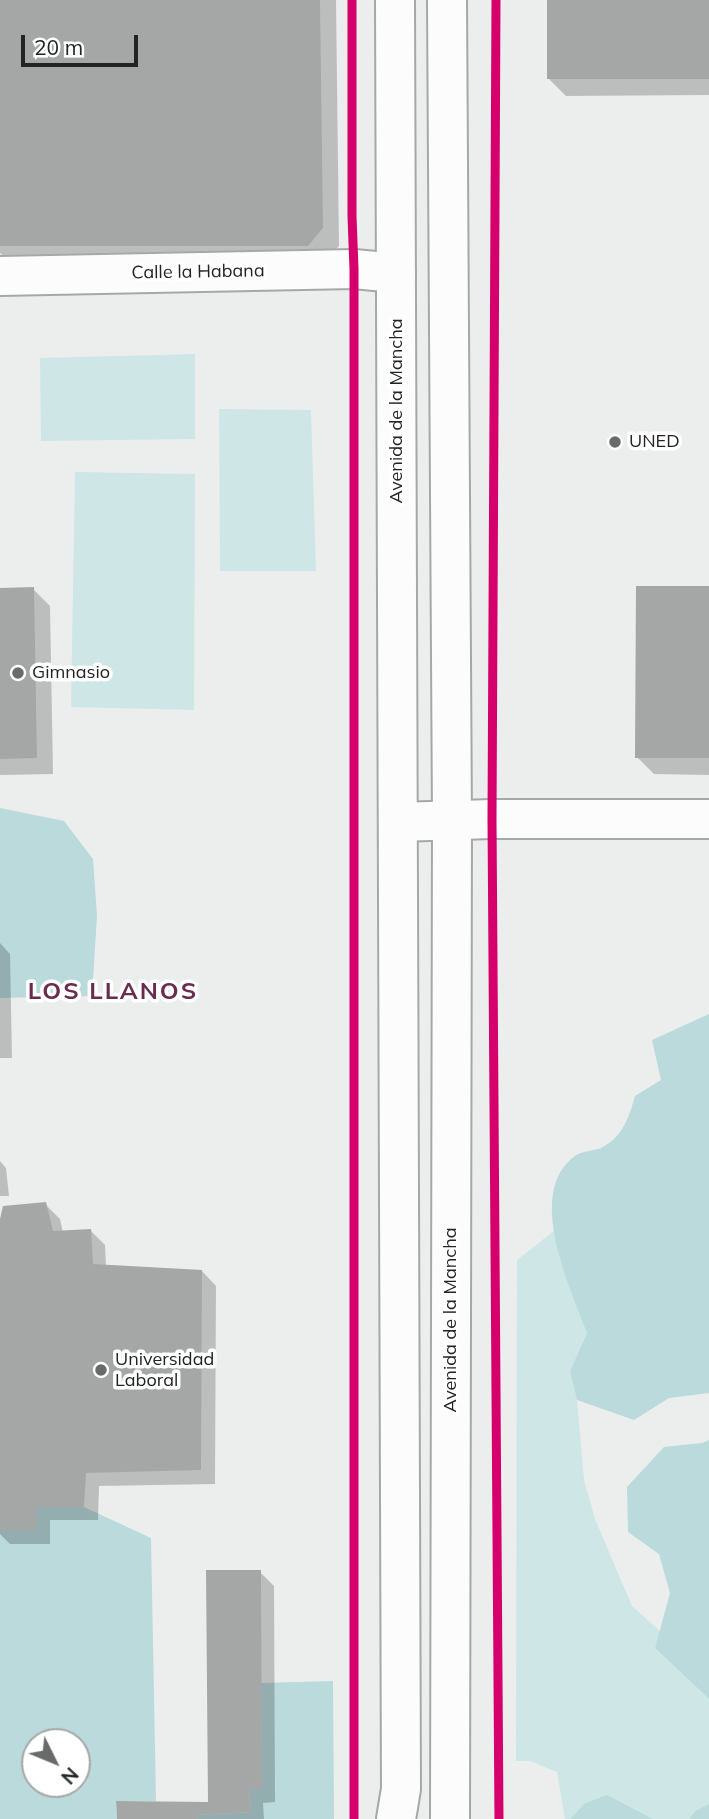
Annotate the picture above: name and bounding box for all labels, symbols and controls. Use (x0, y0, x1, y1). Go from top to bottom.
scale bar (24, 21, 142, 65)
text: 20 m (34, 34, 83, 60)
street label: Calle la Habana (131, 260, 265, 284)
street label: Avenida de la Mancha (386, 318, 408, 504)
place label: UNED (629, 431, 680, 453)
marker: UNED (607, 434, 623, 450)
place label: Gimnasio (32, 662, 110, 684)
marker: Gimnasio (10, 665, 26, 681)
district label: LOS LLANOS (29, 978, 197, 1006)
street label: Avenida de la Mancha (440, 1227, 462, 1413)
place label: Universidad Laboral (115, 1349, 214, 1392)
marker: Universidad Laboral (93, 1362, 109, 1378)
north arrow (21, 1728, 91, 1798)
text: N (56, 1763, 84, 1789)

